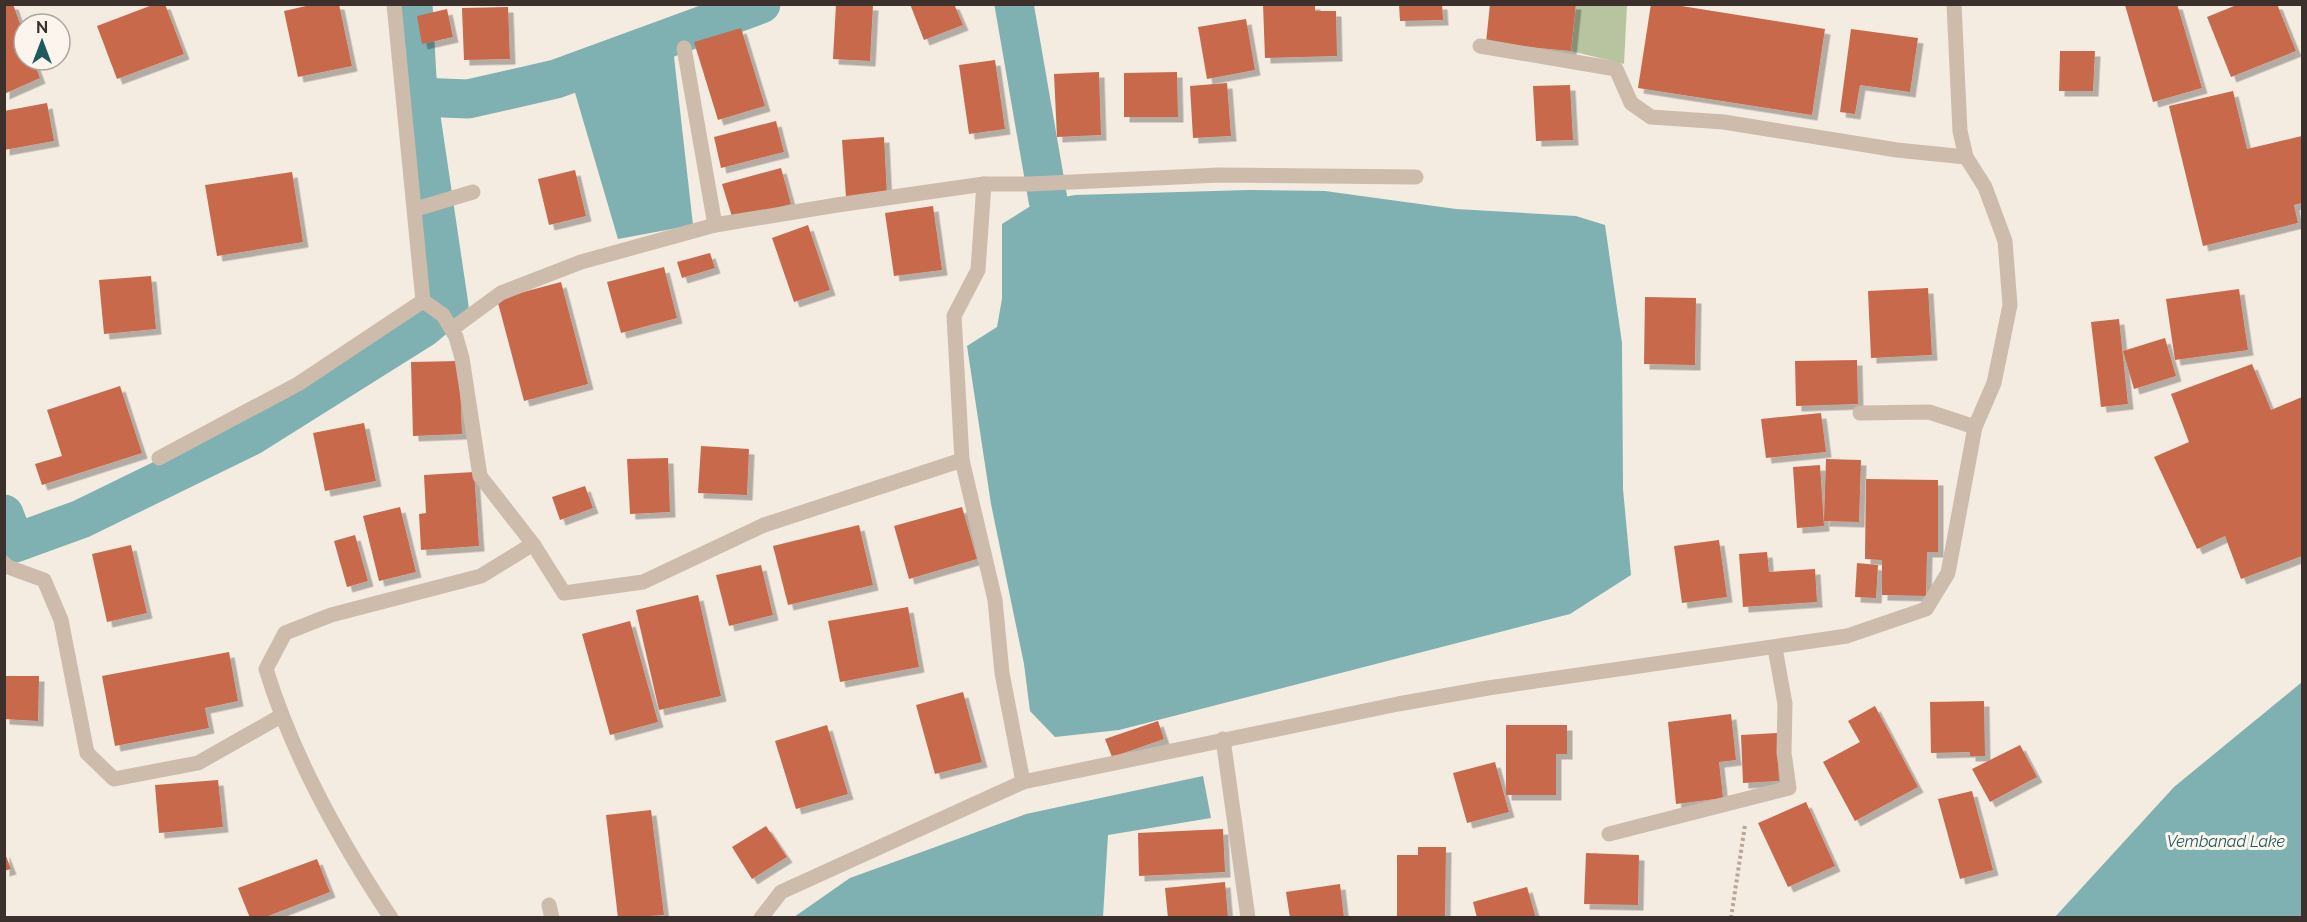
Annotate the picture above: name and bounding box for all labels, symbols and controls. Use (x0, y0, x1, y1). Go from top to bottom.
north arrow (12, 12, 72, 72)
text: N (36, 18, 48, 37)
water label: Vembanad Lake (2167, 832, 2286, 851)

